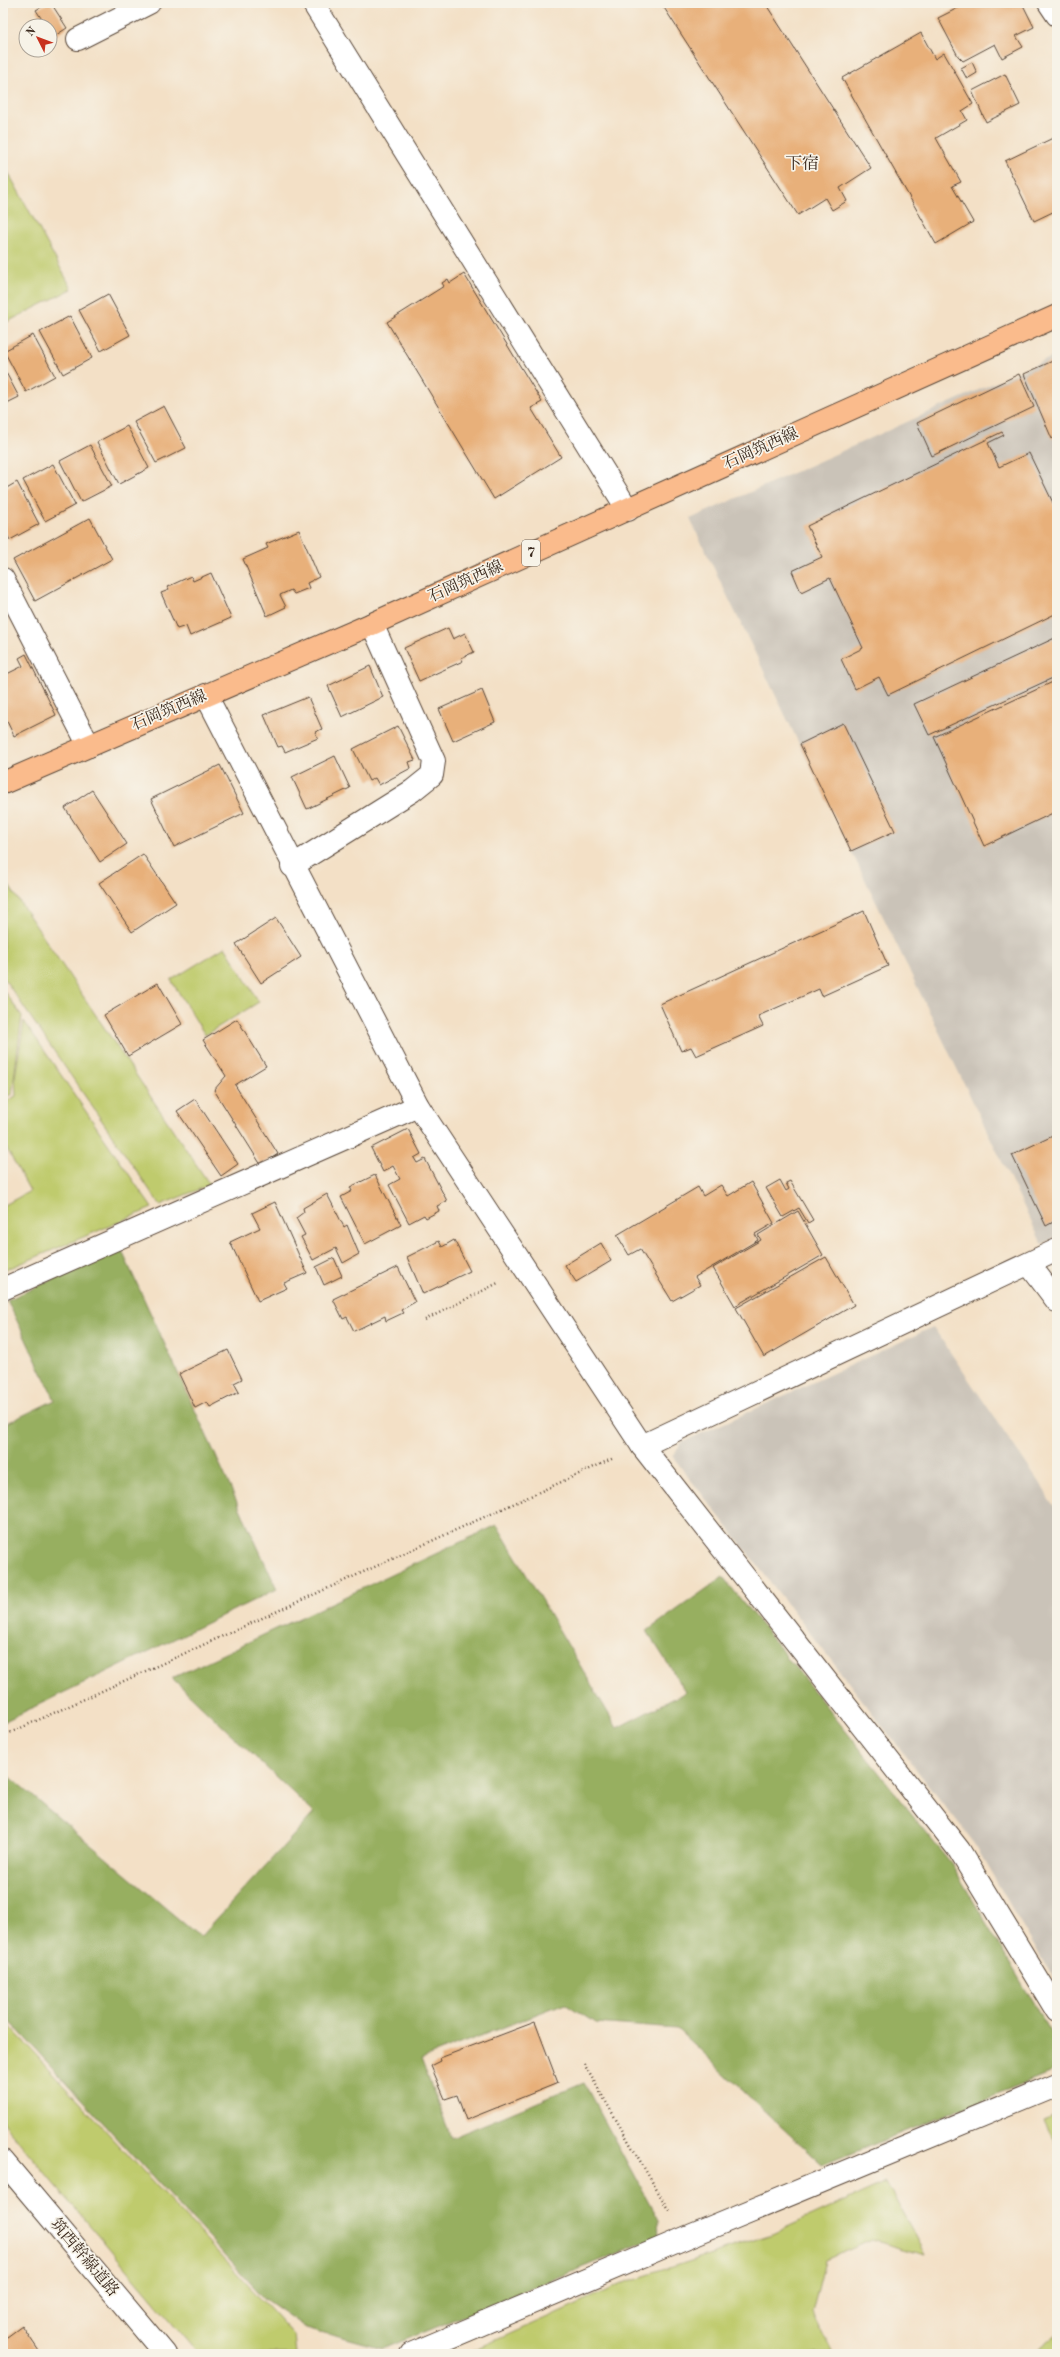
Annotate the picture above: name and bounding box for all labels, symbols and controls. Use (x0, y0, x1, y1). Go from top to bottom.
north arrow (18, 18, 58, 58)
text: N (25, 25, 39, 39)
district label: 下宿 (785, 154, 819, 173)
street label: 石岡筑西線 (720, 424, 801, 473)
road number: 7 (522, 540, 540, 566)
street label: 石岡筑西線 (425, 557, 506, 606)
street label: 石岡筑西線 (128, 686, 209, 734)
street label: 筑西幹線道路 (47, 2215, 123, 2300)

